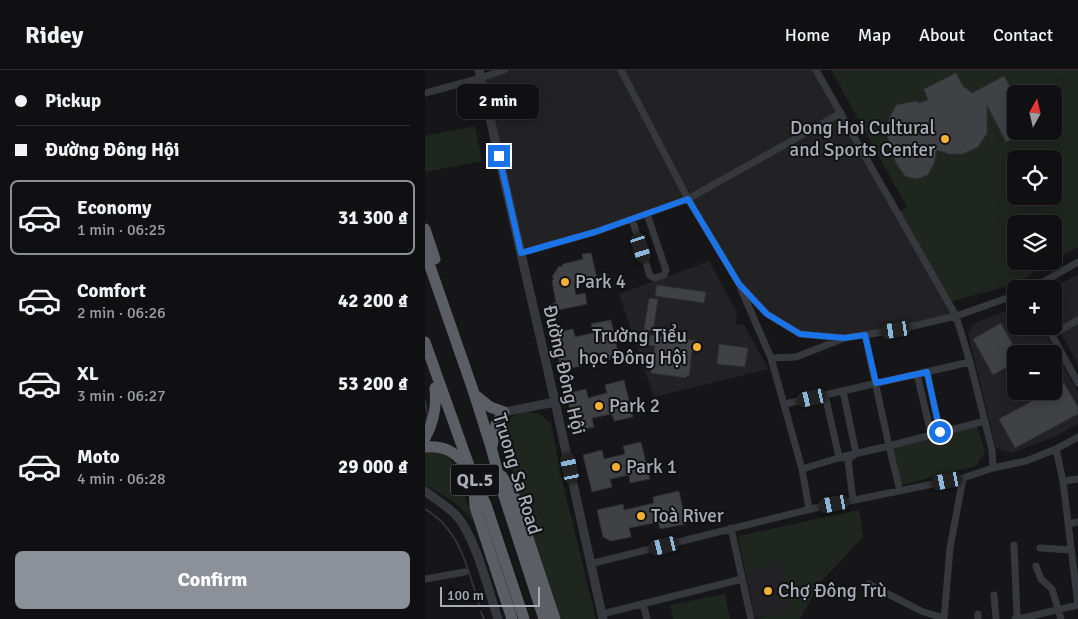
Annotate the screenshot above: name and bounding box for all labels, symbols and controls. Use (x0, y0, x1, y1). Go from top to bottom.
text: Ridey (25, 20, 84, 50)
text: Home (785, 24, 830, 46)
text: Map (858, 24, 891, 46)
text: About (919, 24, 965, 46)
text: Contact (993, 24, 1053, 46)
callout: 2 min (458, 83, 540, 118)
north arrow (1007, 85, 1063, 140)
map controls (1007, 85, 1062, 400)
text: Pickup (45, 89, 101, 113)
text: 2 min (479, 91, 517, 111)
place label: Dong Hoi Cultural and Sports Center (790, 116, 935, 162)
marker: Dong Hoi Cultural and Sports Center (939, 133, 951, 145)
text: Đường Đông Hội (45, 138, 180, 162)
route end (488, 145, 510, 167)
button: locate (1007, 150, 1062, 205)
icon: car (17, 195, 62, 240)
text: Economy (77, 196, 151, 220)
text: 31 300 ₫ (338, 206, 408, 230)
button: layers (1007, 215, 1062, 270)
text: 1 min · 06:25 (77, 220, 166, 240)
car (629, 231, 652, 265)
place label: Park 4 (575, 270, 626, 294)
marker: Park 4 (559, 276, 571, 288)
icon: car (17, 278, 62, 323)
text: Comfort (77, 279, 146, 303)
button: + (1007, 280, 1062, 335)
text: 42 200 ₫ (338, 289, 408, 313)
text: 2 min · 06:26 (77, 303, 166, 323)
street label: Đường Đông Hội (537, 303, 591, 437)
car (880, 320, 911, 340)
place label: Trường Tiểu học Đông Hội (579, 323, 687, 370)
marker: Trường Tiểu học Đông Hội (691, 341, 703, 353)
button: − (1007, 345, 1062, 400)
icon: car (17, 361, 62, 406)
text: XL (77, 362, 99, 386)
text: 53 200 ₫ (338, 372, 408, 396)
text: 3 min · 06:27 (77, 386, 166, 406)
car (795, 387, 828, 409)
place label: Park 2 (609, 394, 660, 418)
marker: Park 2 (593, 400, 605, 412)
street label: Truong Sa Road (487, 411, 547, 537)
route start (929, 421, 951, 443)
icon: car (17, 444, 62, 489)
text: Moto (77, 445, 120, 469)
car (559, 452, 580, 484)
text: 29 000 ₫ (338, 455, 408, 479)
place label: Park 1 (626, 455, 677, 479)
marker: Park 1 (610, 461, 622, 473)
road number: QL.5 (451, 464, 499, 496)
text: 4 min · 06:28 (77, 469, 166, 489)
car (930, 471, 963, 491)
car (817, 494, 850, 514)
place label: Toà River (651, 504, 724, 528)
marker: Toà River (635, 510, 647, 522)
car (647, 535, 680, 557)
button: Confirm (15, 551, 410, 609)
place label: Chợ Đông Trù (778, 579, 887, 603)
scale bar (440, 584, 540, 607)
marker: Chợ Đông Trù (762, 585, 774, 597)
text: 100 m (447, 587, 484, 604)

